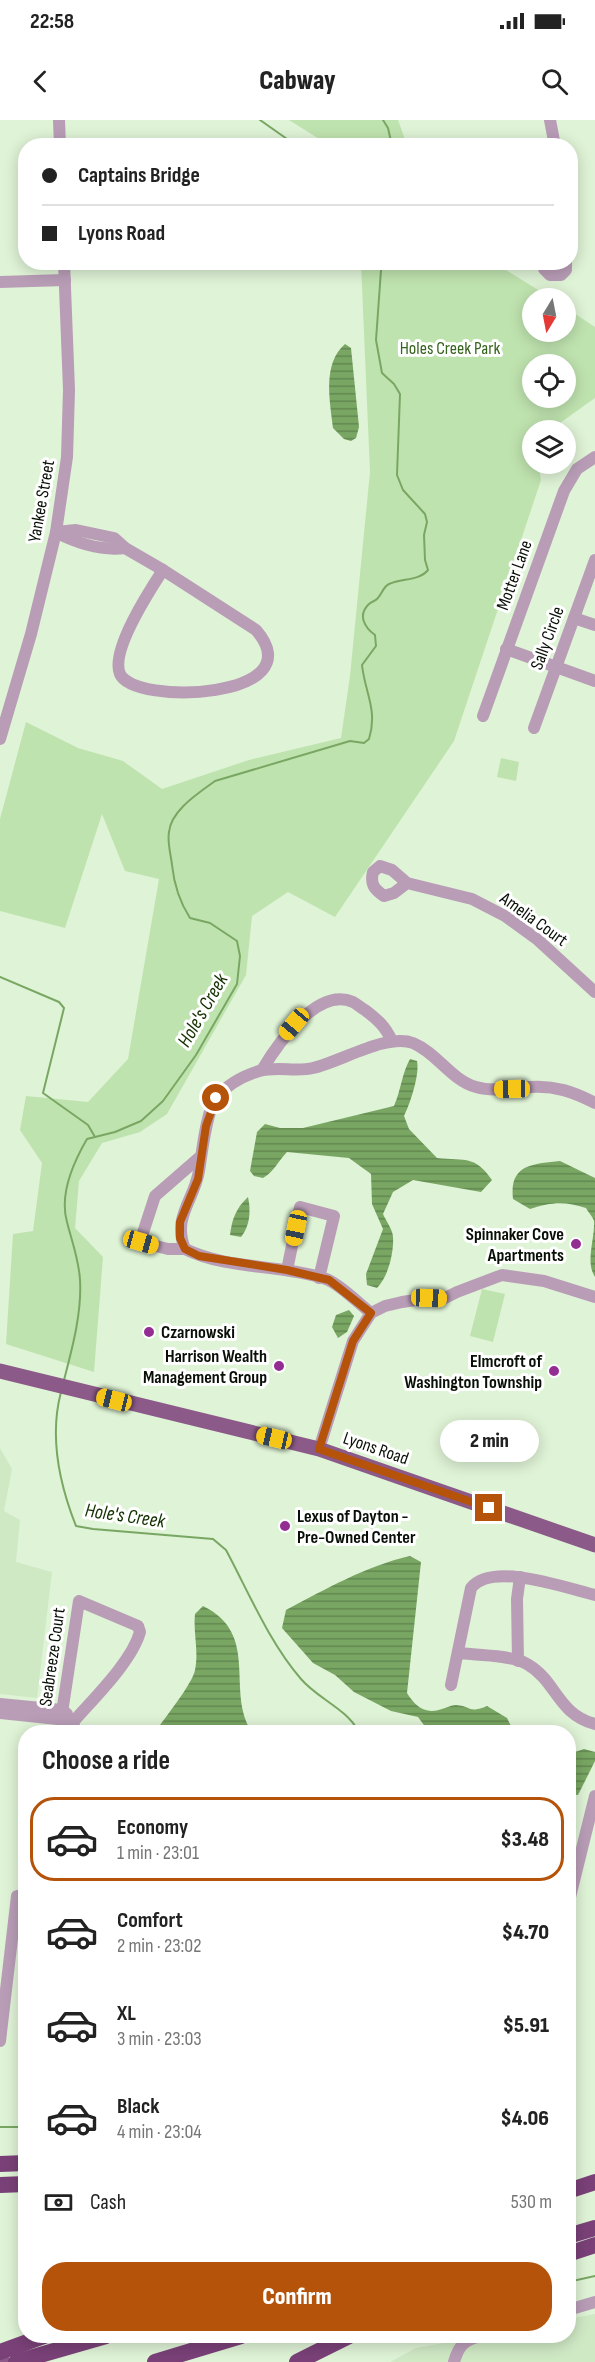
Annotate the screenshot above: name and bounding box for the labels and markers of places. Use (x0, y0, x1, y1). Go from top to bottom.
place label: Spinnaker Cove Apartments (466, 1224, 564, 1266)
marker: Spinnaker Cove Apartments (569, 1237, 583, 1251)
place label: Czarnowski (161, 1322, 235, 1343)
marker: Czarnowski (142, 1325, 156, 1339)
place label: Harrison Wealth Management Group (143, 1346, 267, 1388)
place label: Elmcroft of Washington Township (404, 1351, 542, 1393)
marker: Harrison Wealth Management Group (272, 1359, 286, 1373)
marker: Elmcroft of Washington Township (547, 1364, 561, 1378)
place label: Lexus of Dayton - Pre-Owned Center (297, 1506, 416, 1548)
marker: Lexus of Dayton - Pre-Owned Center (278, 1519, 292, 1533)

